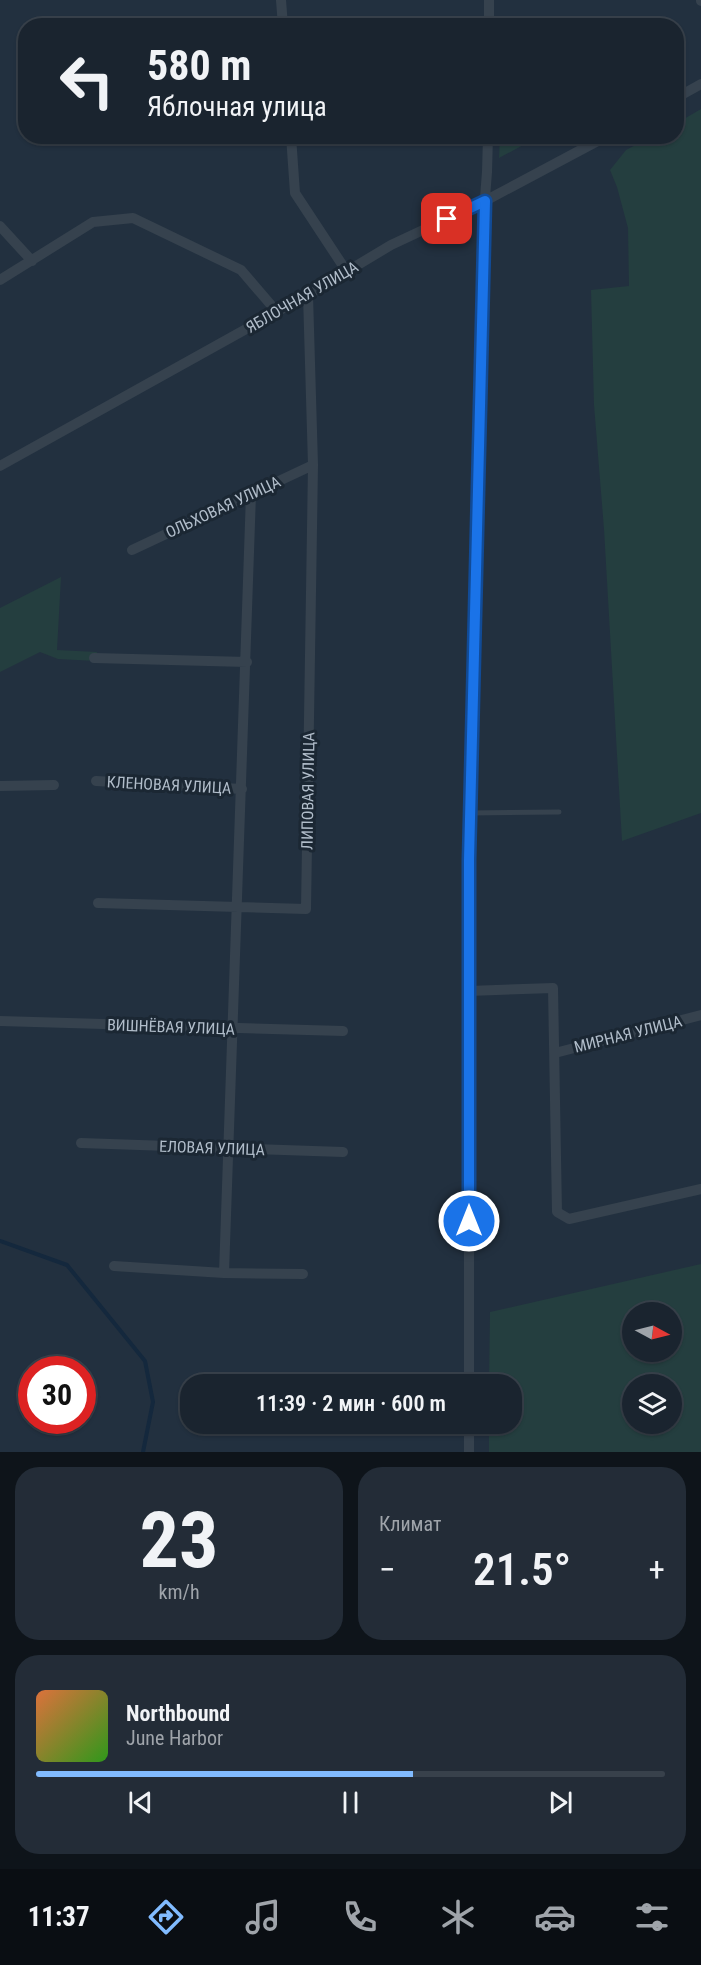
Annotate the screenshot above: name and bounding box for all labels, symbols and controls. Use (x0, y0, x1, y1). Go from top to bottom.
text: 580 m (147, 41, 252, 90)
icon: left (48, 42, 126, 120)
text: Яблочная улица (147, 91, 327, 123)
pin (421, 193, 472, 244)
icon: arrive (430, 202, 463, 235)
street label: ЯБЛОЧНАЯ УЛИЦА (242, 257, 362, 337)
street label: ОЛЬХОВАЯ УЛИЦА (163, 472, 283, 542)
street label: ЛИПОВАЯ УЛИЦА (297, 732, 319, 850)
street label: КЛЕНОВАЯ УЛИЦА (106, 772, 232, 798)
street label: МИРНАЯ УЛИЦА (572, 1011, 684, 1057)
street label: ВИШНЁВАЯ УЛИЦА (107, 1015, 235, 1039)
street label: ЕЛОВАЯ УЛИЦА (159, 1137, 265, 1159)
position arrow (437, 1189, 501, 1253)
north arrow (622, 1302, 682, 1362)
map controls (622, 1302, 682, 1434)
speed limit sign: 30 (18, 1356, 96, 1434)
button: layers (622, 1374, 682, 1434)
text: 11:39 · 2 мин · 600 m (256, 1391, 446, 1416)
text: 23 (140, 1495, 218, 1586)
text: Климат (379, 1512, 441, 1536)
text: 21.5° (473, 1543, 571, 1596)
text: − (379, 1550, 396, 1589)
text: + (649, 1550, 665, 1589)
text: km/h (158, 1580, 200, 1604)
text: Northbound (126, 1701, 230, 1726)
text: June Harbor (126, 1726, 223, 1750)
icon: previous (124, 1786, 157, 1819)
icon: pause (334, 1786, 367, 1819)
icon: next (544, 1786, 577, 1819)
icon: directions (145, 1896, 187, 1938)
icon: music (242, 1896, 284, 1938)
icon: phone (339, 1896, 381, 1938)
icon: climate (437, 1896, 479, 1938)
icon: car (534, 1896, 576, 1938)
icon: filters (631, 1896, 673, 1938)
text: 11:37 (28, 1901, 90, 1933)

